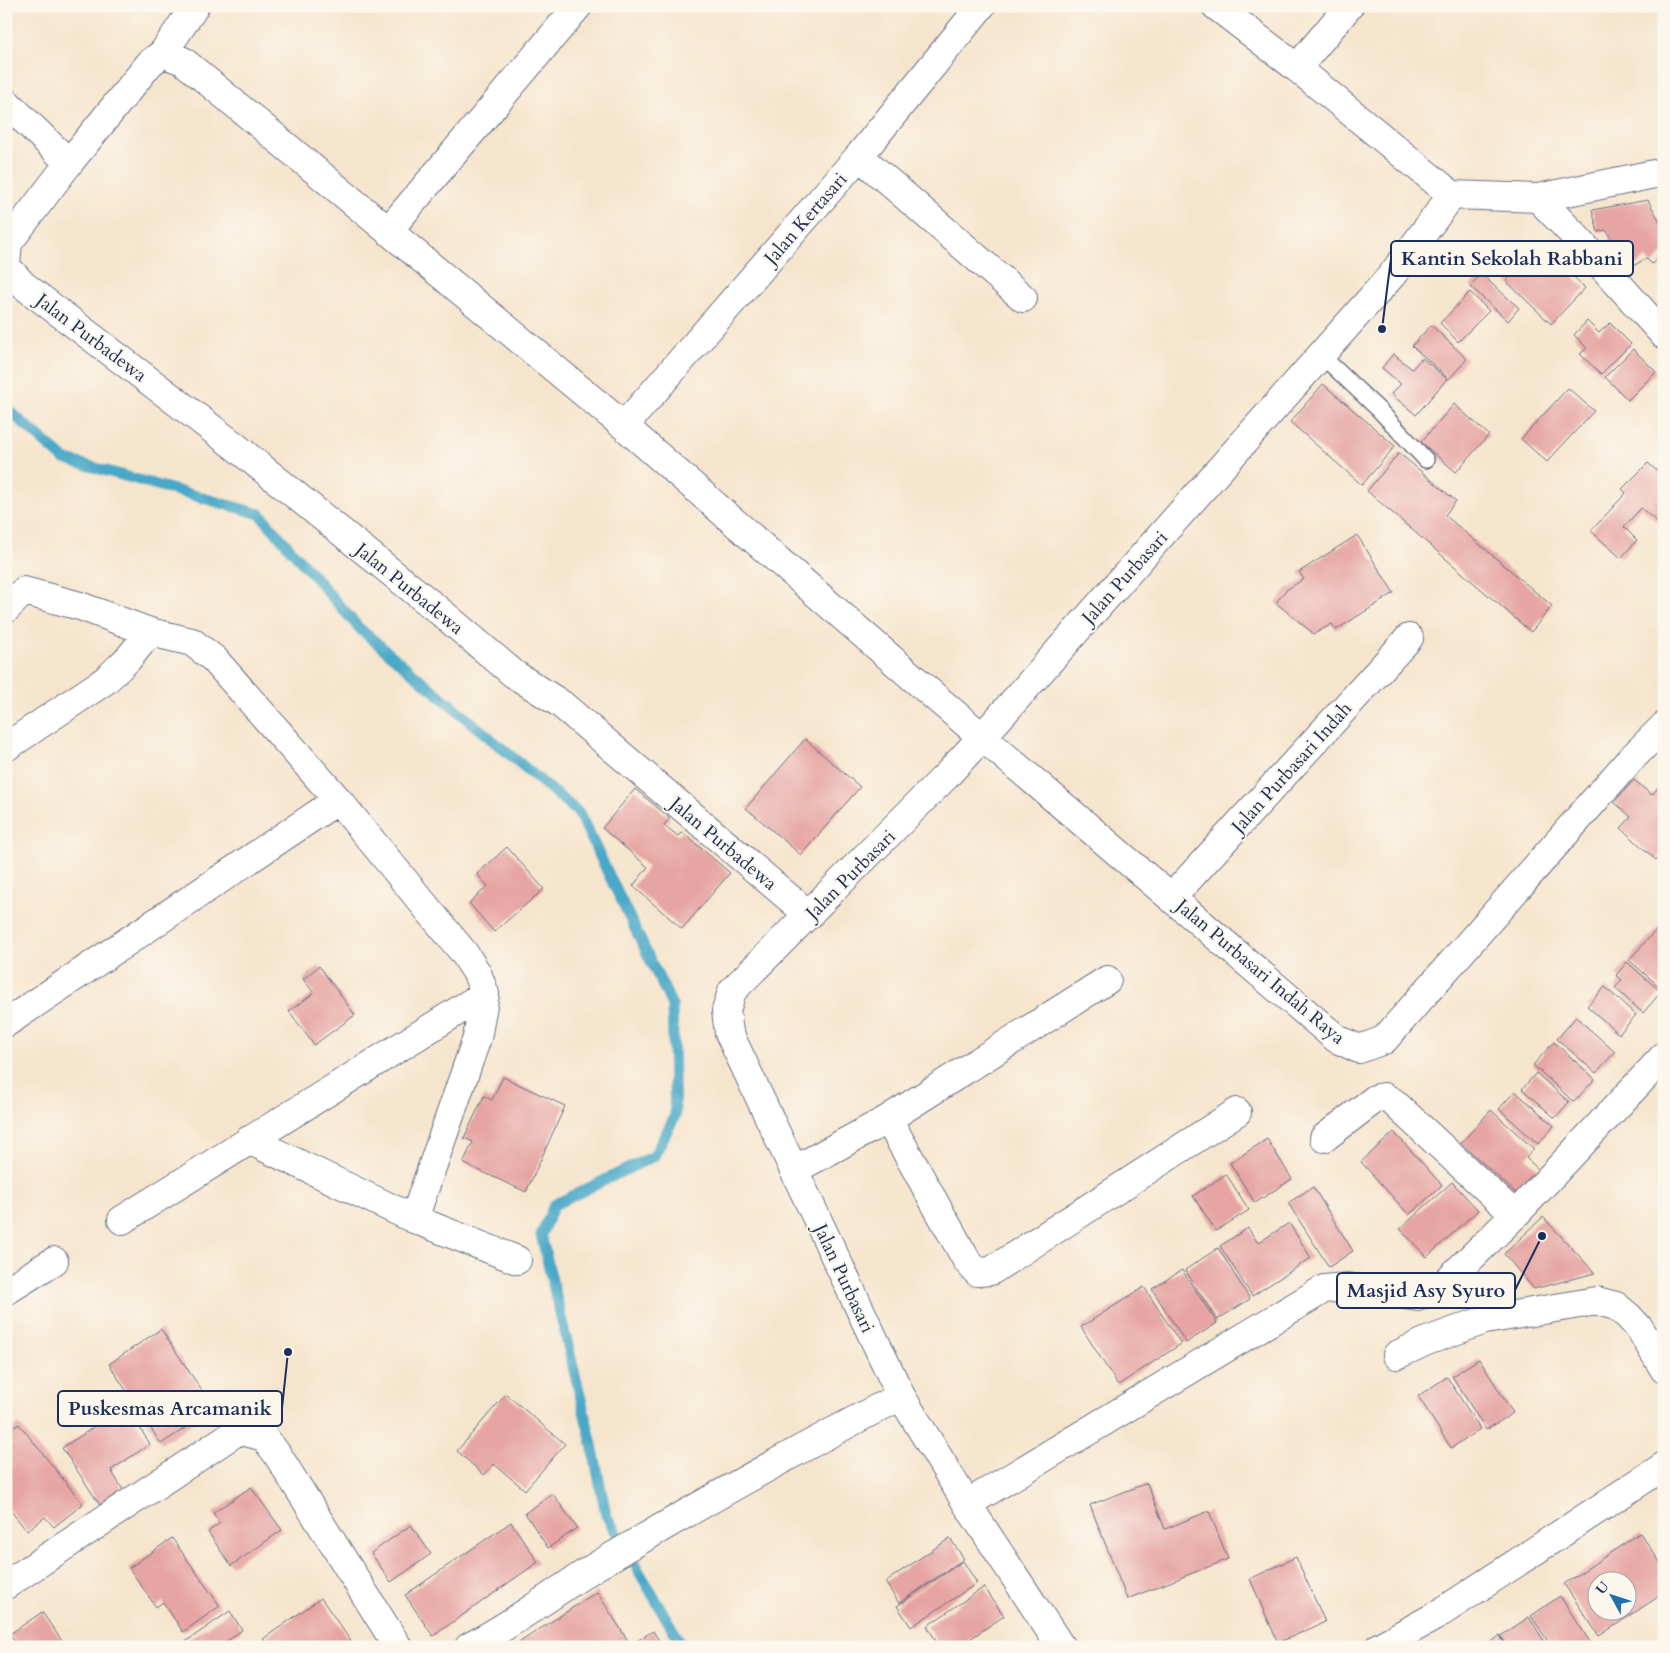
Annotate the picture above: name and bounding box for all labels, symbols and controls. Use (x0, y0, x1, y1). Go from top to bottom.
street label: Jalan Kertasari (756, 167, 853, 273)
callout: Kantin Sekolah Rabbani (1391, 241, 1633, 276)
text: Kantin Sekolah Rabbani (1401, 245, 1623, 272)
street label: Jalan Purbadewa (28, 286, 152, 388)
street label: Jalan Purbasari (1074, 525, 1174, 632)
street label: Jalan Purbadewa (347, 535, 469, 641)
street label: Jalan Purbasari Indah (1224, 696, 1358, 841)
street label: Jalan Purbadewa (662, 789, 783, 896)
street label: Jalan Purbasari (798, 824, 901, 928)
street label: Jalan Purbasari Indah Raya (1168, 891, 1350, 1050)
street label: Jalan Purbasari (806, 1217, 881, 1337)
callout: Masjid Asy Syuro (1337, 1273, 1515, 1308)
text: Masjid Asy Syuro (1347, 1277, 1505, 1304)
callout: Puskesmas Arcamanik (58, 1391, 282, 1426)
text: Puskesmas Arcamanik (68, 1395, 273, 1422)
north arrow (1588, 1570, 1638, 1620)
text: U (1591, 1577, 1614, 1598)

